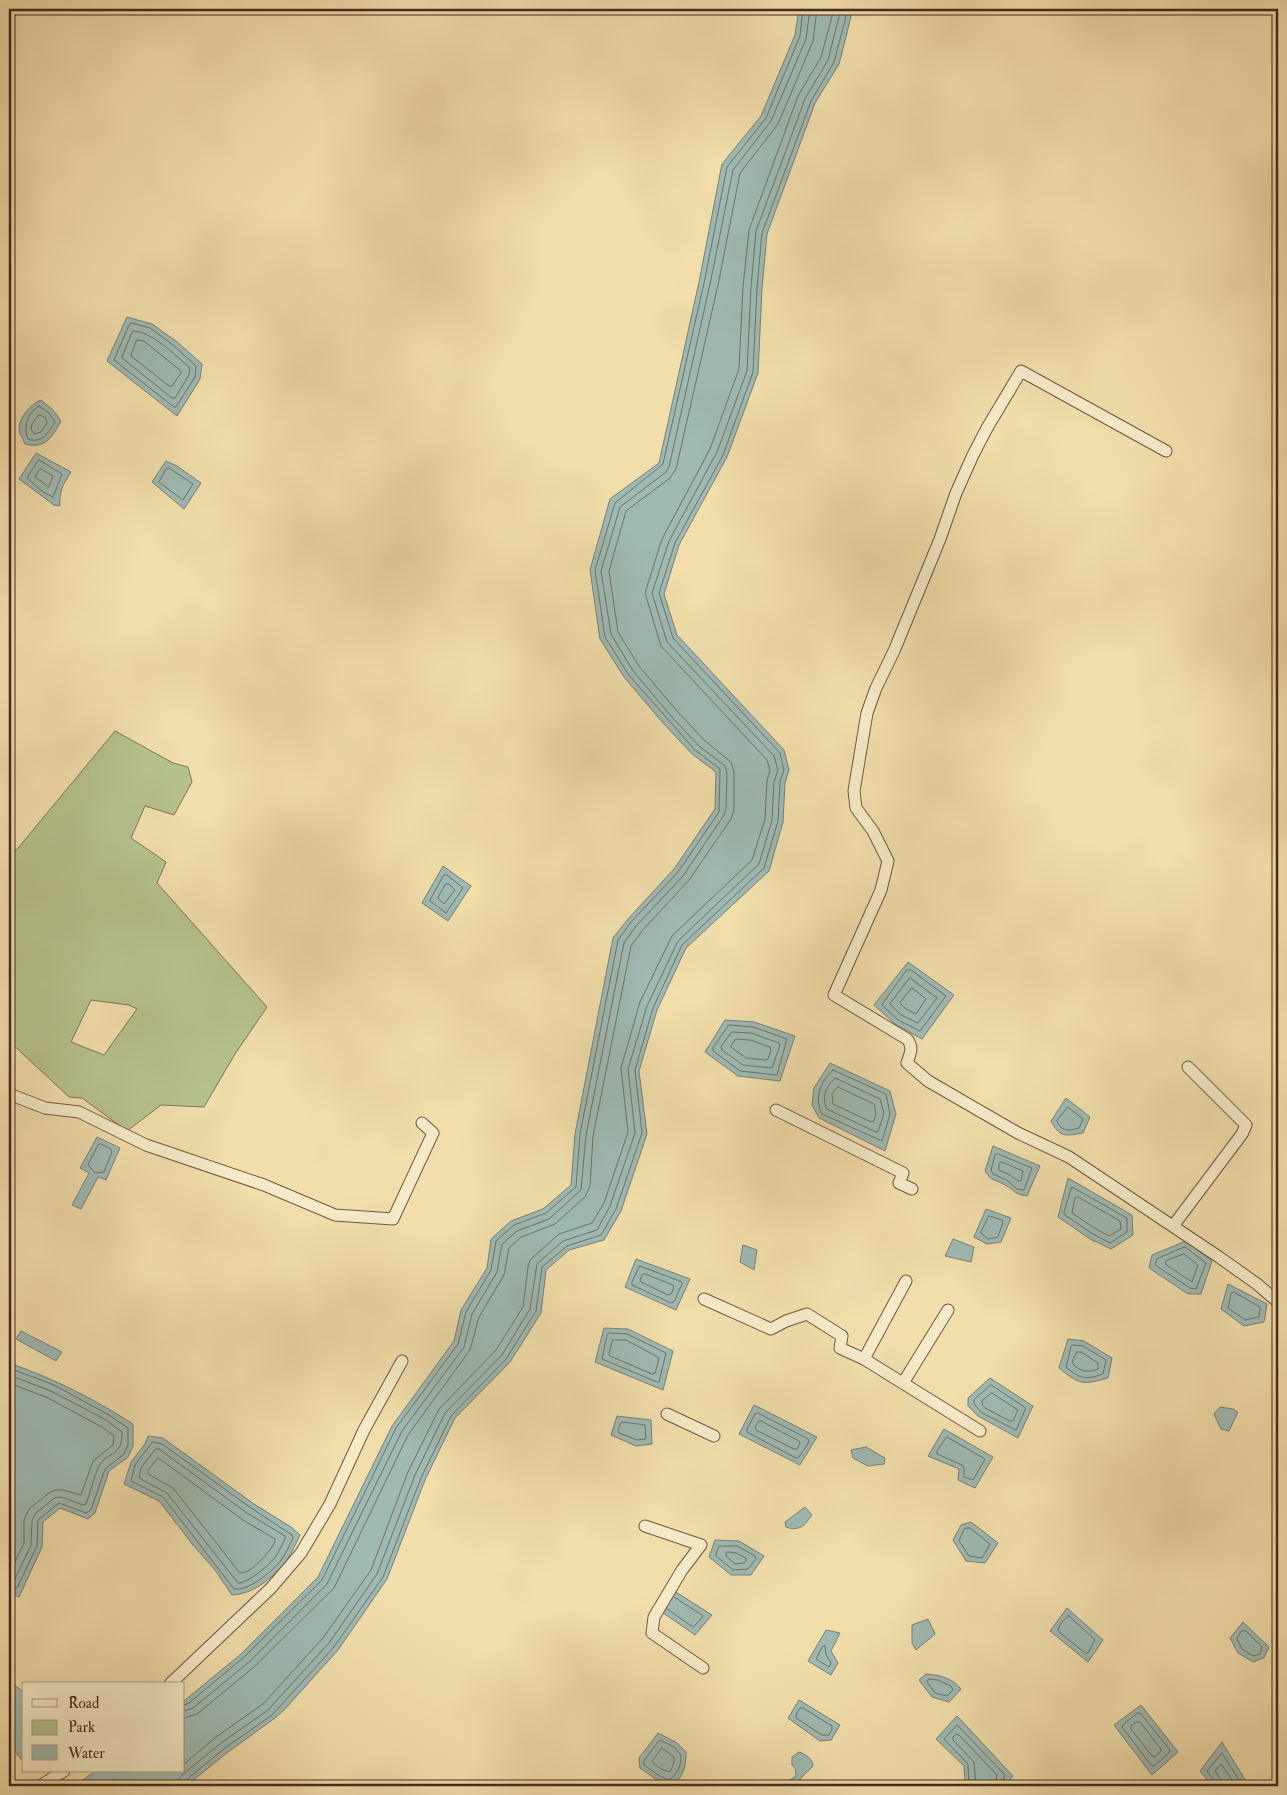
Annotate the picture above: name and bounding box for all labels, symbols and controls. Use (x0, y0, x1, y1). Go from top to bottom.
legend (22, 1682, 185, 1772)
text: Road (68, 1694, 100, 1713)
text: Park (68, 1718, 95, 1737)
text: Water (67, 1744, 105, 1763)

